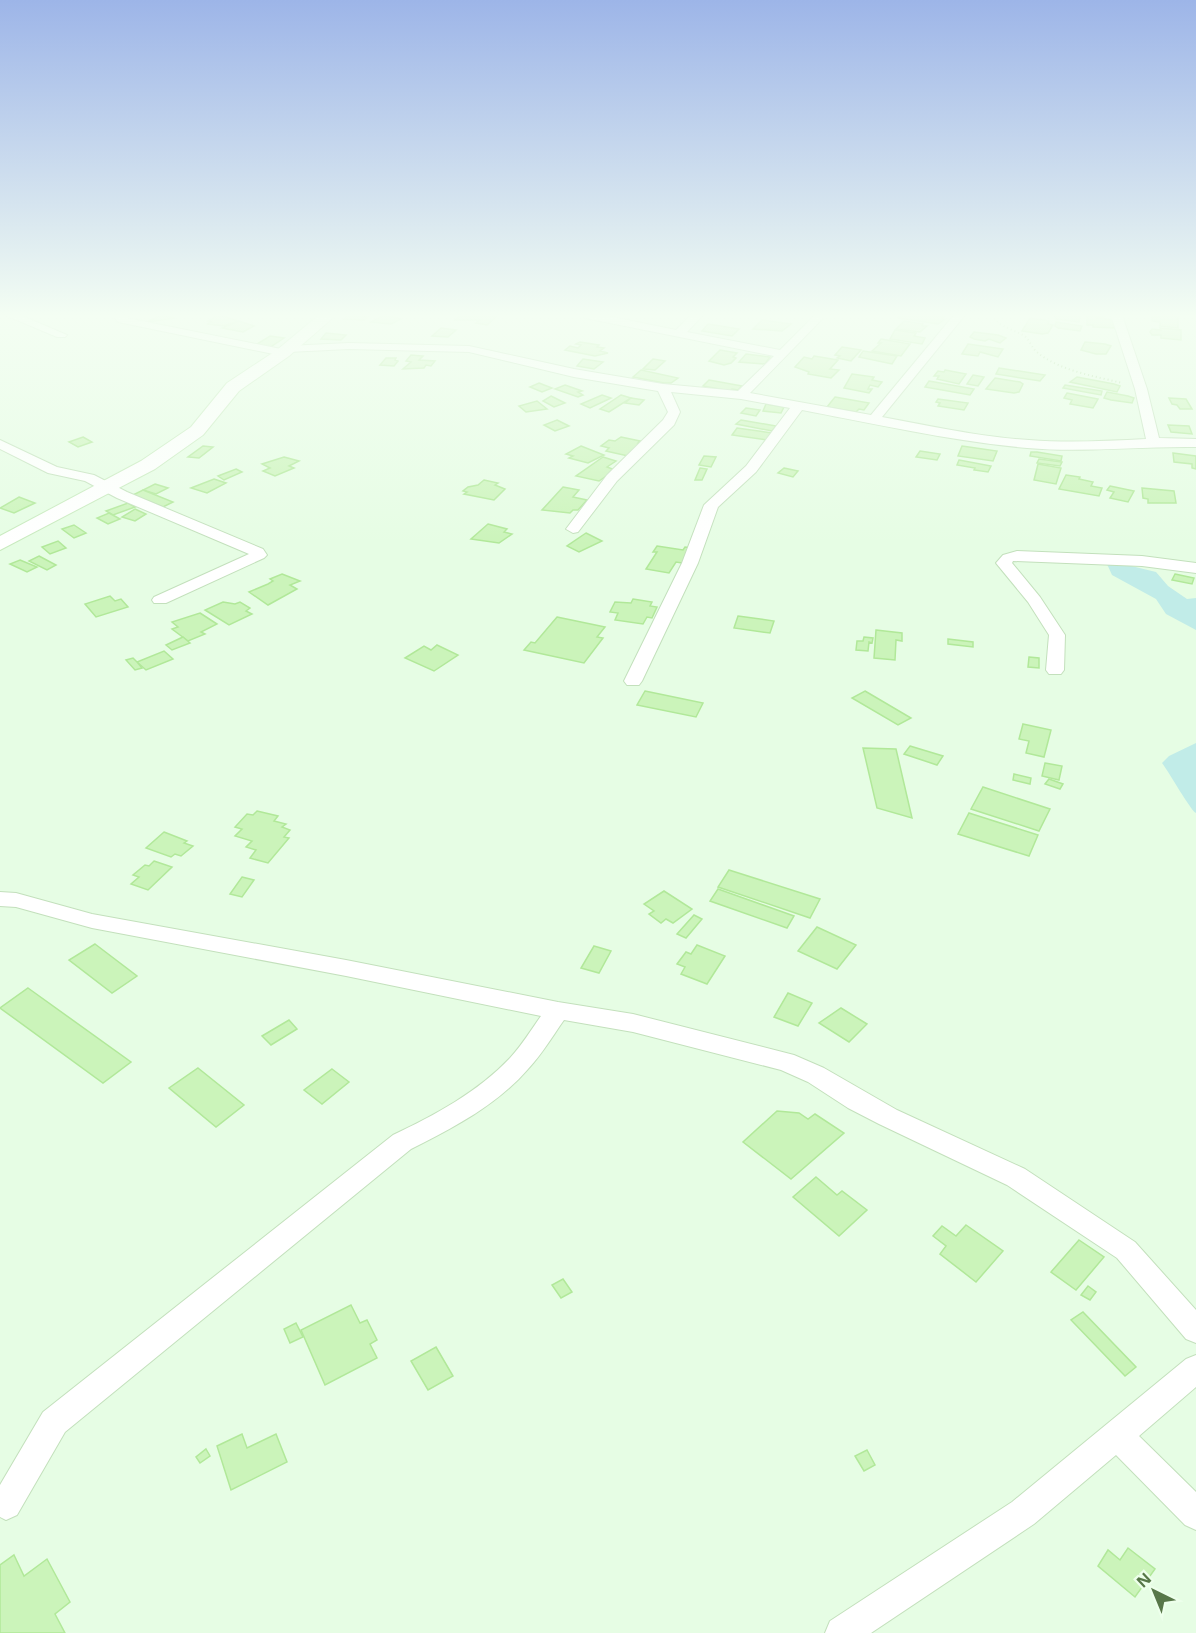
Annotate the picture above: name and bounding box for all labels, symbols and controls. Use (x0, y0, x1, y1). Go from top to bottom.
north arrow (1124, 1561, 1184, 1621)
text: N (1132, 1568, 1156, 1593)

